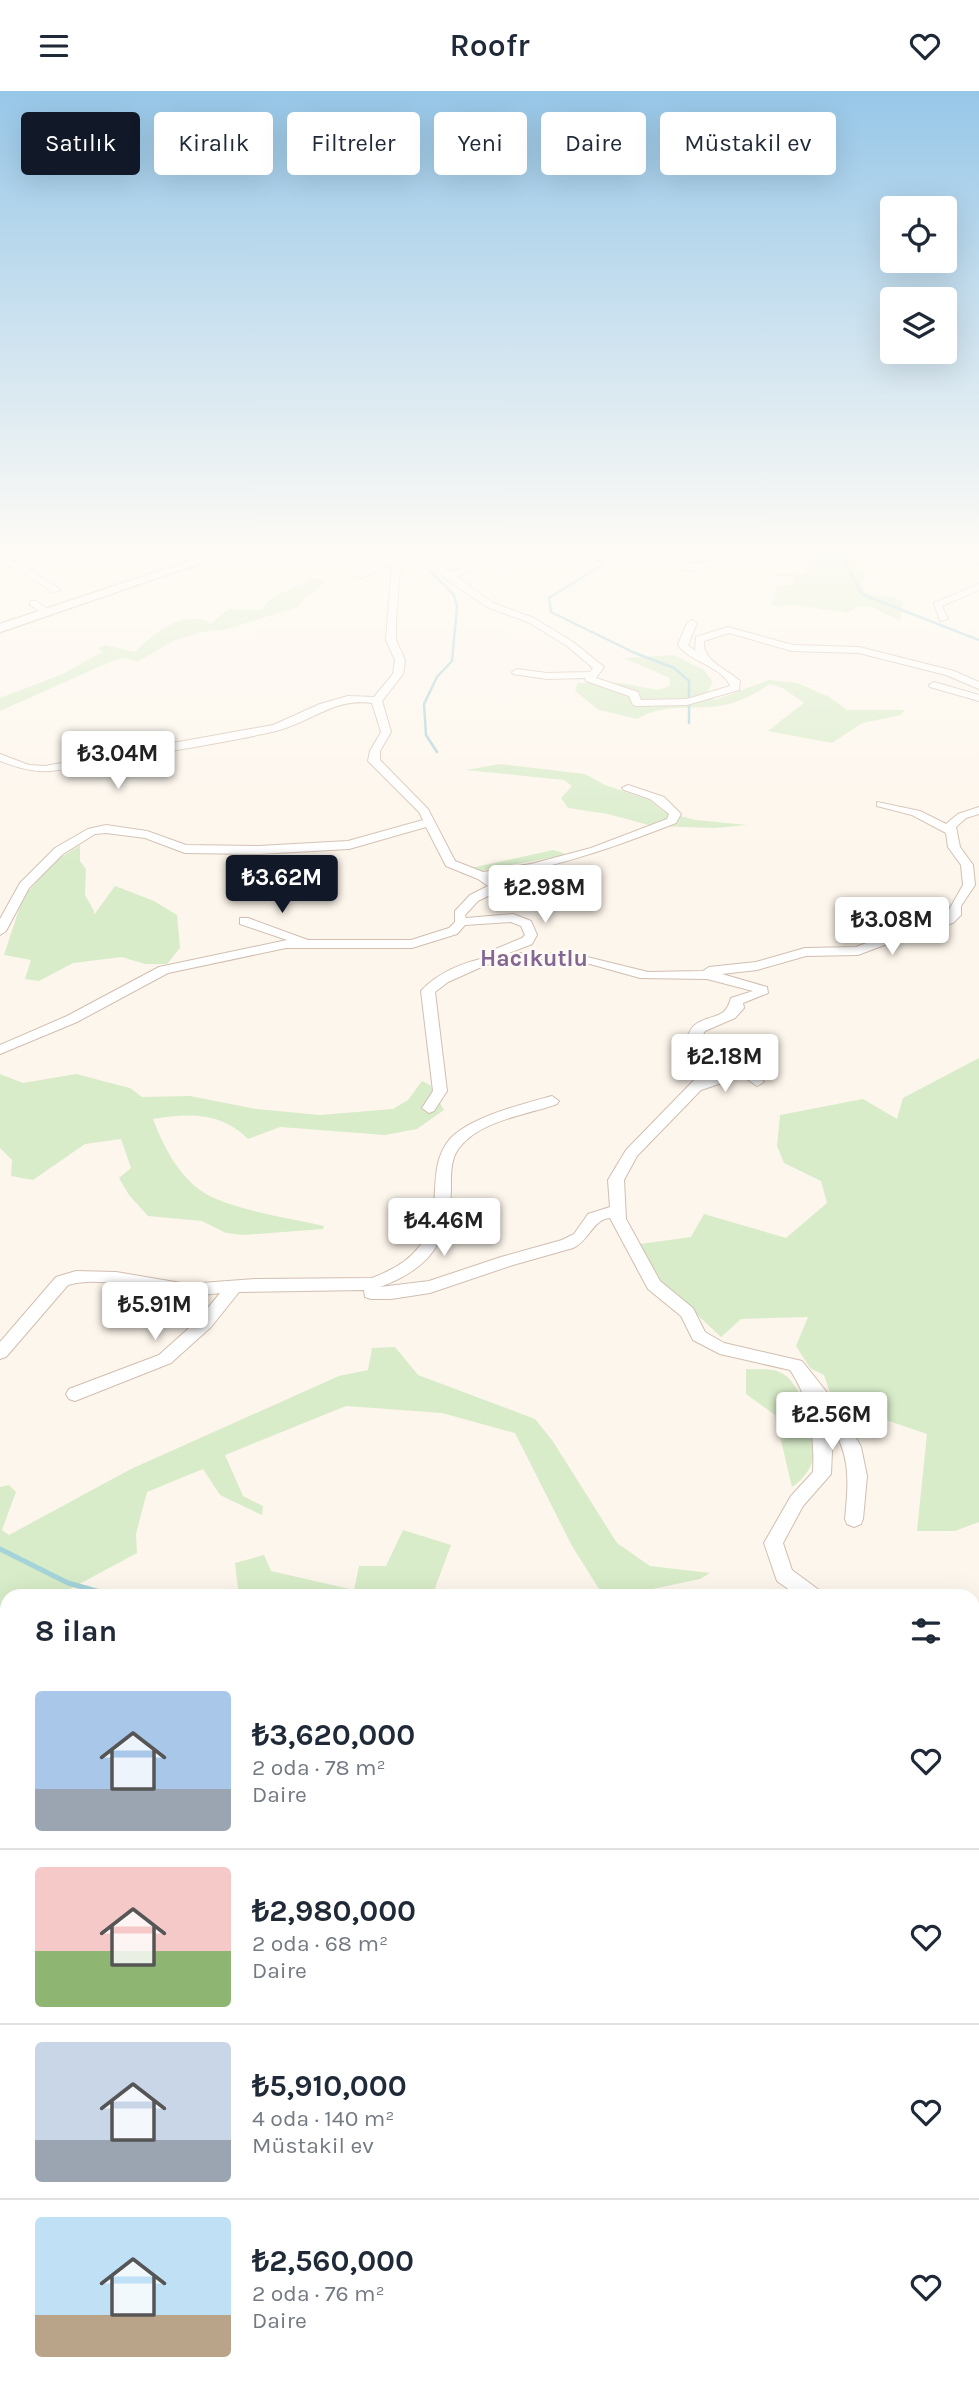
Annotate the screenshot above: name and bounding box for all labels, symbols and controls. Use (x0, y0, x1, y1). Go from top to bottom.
icon: menu (35, 27, 73, 65)
text: Roofr (449, 27, 530, 64)
icon: heart (906, 27, 944, 65)
chip: Satılık (21, 112, 140, 175)
chip: Kiralık (154, 112, 273, 175)
chip: Filtreler (287, 112, 420, 175)
chip: Yeni (434, 112, 527, 175)
chip: Daire (541, 112, 646, 175)
chip: Müstakil ev (660, 112, 836, 175)
map controls (880, 196, 957, 364)
button: locate (880, 196, 957, 273)
button: layers (880, 287, 957, 364)
pin: ₺3.04M (61, 731, 175, 791)
text: ₺3.04M (78, 740, 158, 767)
pin: ₺3.62M (225, 855, 339, 915)
text: ₺3.62M (242, 864, 322, 891)
pin: ₺2.98M (488, 865, 602, 925)
text: ₺2.98M (504, 874, 586, 901)
pin: ₺3.08M (835, 897, 949, 957)
text: ₺3.08M (851, 906, 933, 933)
district label: Hacıkutlu (480, 945, 588, 972)
pin: ₺2.18M (668, 1035, 782, 1094)
text: ₺2.18M (687, 1043, 763, 1070)
pin: ₺4.46M (387, 1199, 501, 1258)
text: ₺4.46M (404, 1207, 484, 1234)
pin: ₺5.91M (98, 1283, 212, 1342)
text: ₺5.91M (118, 1291, 192, 1318)
pin: ₺2.56M (775, 1393, 889, 1452)
text: ₺2.56M (792, 1401, 872, 1428)
icon: filters (907, 1612, 945, 1650)
text: 8 ilan (35, 1613, 117, 1649)
text: ₺3,620,000 (252, 1717, 415, 1753)
icon: home (91, 1719, 175, 1803)
icon: heart (907, 1742, 945, 1780)
text: 2 oda · 78 m² (252, 1754, 386, 1781)
text: Daire (252, 1781, 307, 1808)
text: ₺2,980,000 (252, 1893, 416, 1929)
icon: home (91, 1895, 175, 1979)
icon: heart (907, 1918, 945, 1956)
text: 2 oda · 68 m² (252, 1930, 388, 1957)
text: Daire (252, 1957, 307, 1984)
text: ₺5,910,000 (252, 2068, 407, 2104)
icon: home (91, 2070, 175, 2154)
icon: heart (907, 2093, 945, 2131)
text: 4 oda · 140 m² (252, 2105, 395, 2132)
text: Müstakil ev (252, 2132, 374, 2159)
text: ₺2,560,000 (252, 2243, 414, 2279)
icon: home (91, 2245, 175, 2329)
icon: heart (907, 2268, 945, 2306)
text: 2 oda · 76 m² (252, 2280, 385, 2307)
text: Daire (252, 2307, 307, 2334)

